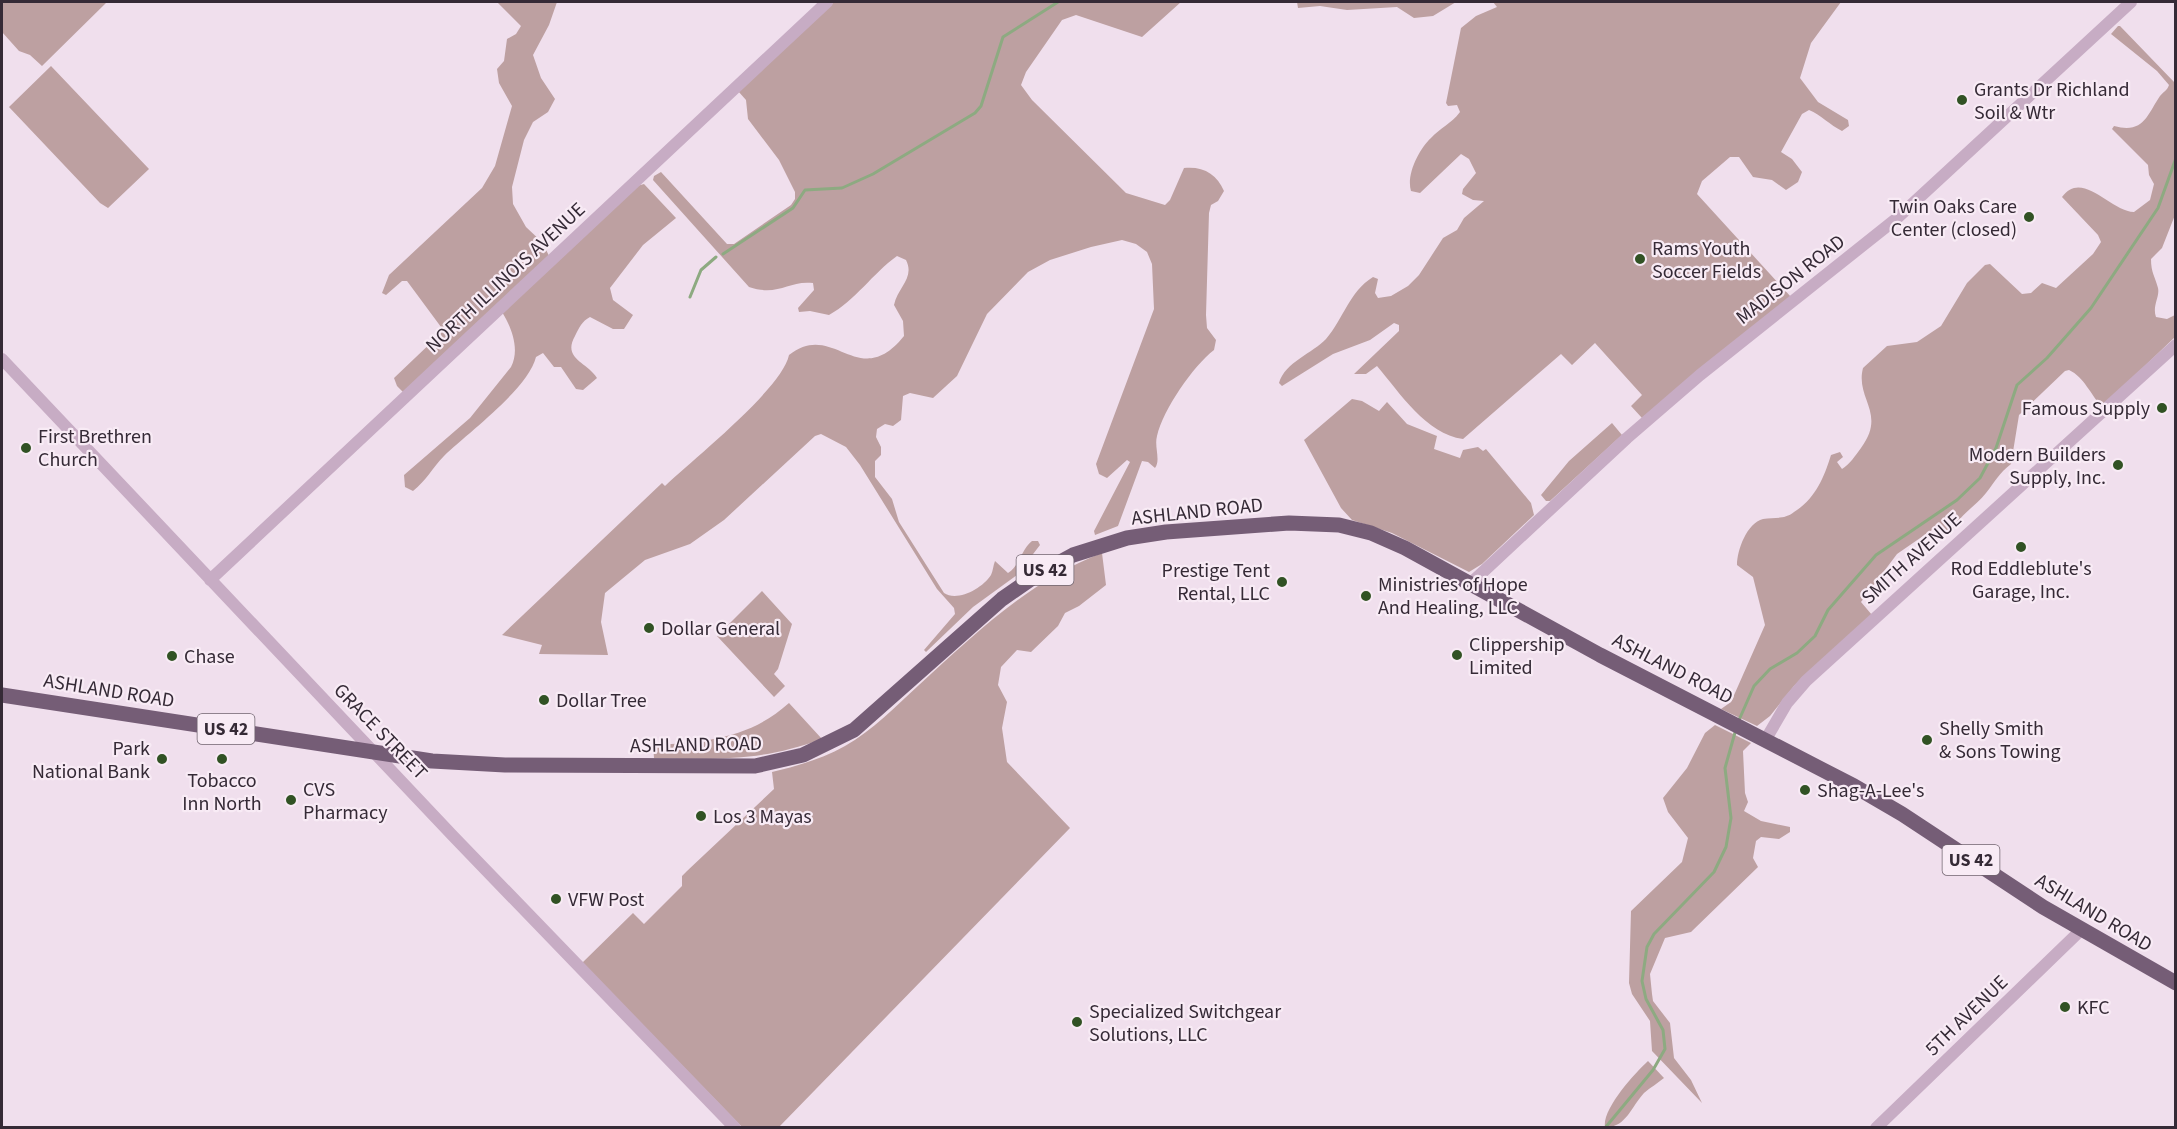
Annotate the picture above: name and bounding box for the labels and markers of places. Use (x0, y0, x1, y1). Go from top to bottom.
place label: Grants Dr Richland Soil & Wtr (1974, 76, 2130, 127)
marker: Grants Dr Richland Soil & Wtr (1955, 93, 1969, 107)
place label: Twin Oaks Care Center (closed) (1889, 193, 2017, 244)
marker: Twin Oaks Care Center (closed) (2022, 210, 2036, 224)
place label: Rams Youth Soccer Fields (1652, 235, 1761, 286)
marker: Rams Youth Soccer Fields (1633, 252, 1647, 266)
place label: Famous Supply (2022, 395, 2151, 423)
marker: Famous Supply (2155, 401, 2169, 415)
place label: First Brethren Church (38, 423, 152, 474)
marker: First Brethren Church (19, 441, 33, 455)
place label: Modern Builders Supply, Inc. (1969, 441, 2106, 492)
marker: Modern Builders Supply, Inc. (2111, 458, 2125, 472)
marker: Rod Eddleblute's Garage, Inc. (2014, 540, 2028, 554)
place label: Rod Eddleblute's Garage, Inc. (1950, 555, 2092, 606)
place label: Prestige Tent Rental, LLC (1162, 557, 1270, 608)
place label: Ministries of Hope And Healing, LLC (1378, 571, 1528, 622)
marker: Prestige Tent Rental, LLC (1275, 575, 1289, 589)
marker: Ministries of Hope And Healing, LLC (1359, 589, 1373, 603)
place label: Dollar General (661, 615, 780, 643)
marker: Dollar General (642, 621, 656, 635)
place label: Clippership Limited (1469, 631, 1565, 682)
place label: Chase (184, 643, 235, 671)
marker: Clippership Limited (1450, 648, 1464, 662)
marker: Chase (165, 649, 179, 663)
place label: Dollar Tree (556, 687, 647, 715)
marker: Dollar Tree (537, 693, 551, 707)
place label: Shelly Smith & Sons Towing (1939, 715, 2061, 766)
marker: Shelly Smith & Sons Towing (1920, 733, 1934, 747)
place label: Park National Bank (32, 735, 150, 786)
marker: Park National Bank (155, 752, 169, 766)
marker: Tobacco Inn North (215, 752, 229, 766)
place label: Tobacco Inn North (182, 767, 262, 818)
place label: CVS Pharmacy (303, 776, 388, 827)
place label: Shag-A-Lee's (1817, 777, 1924, 805)
marker: Shag-A-Lee's (1798, 783, 1812, 797)
marker: CVS Pharmacy (284, 793, 298, 807)
place label: Los 3 Mayas (713, 803, 812, 831)
marker: Los 3 Mayas (694, 809, 708, 823)
place label: VFW Post (568, 886, 645, 914)
marker: VFW Post (549, 892, 563, 906)
place label: KFC (2077, 994, 2110, 1022)
place label: Specialized Switchgear Solutions, LLC (1089, 998, 1281, 1049)
marker: KFC (2058, 1000, 2072, 1014)
marker: Specialized Switchgear Solutions, LLC (1070, 1015, 1084, 1029)

